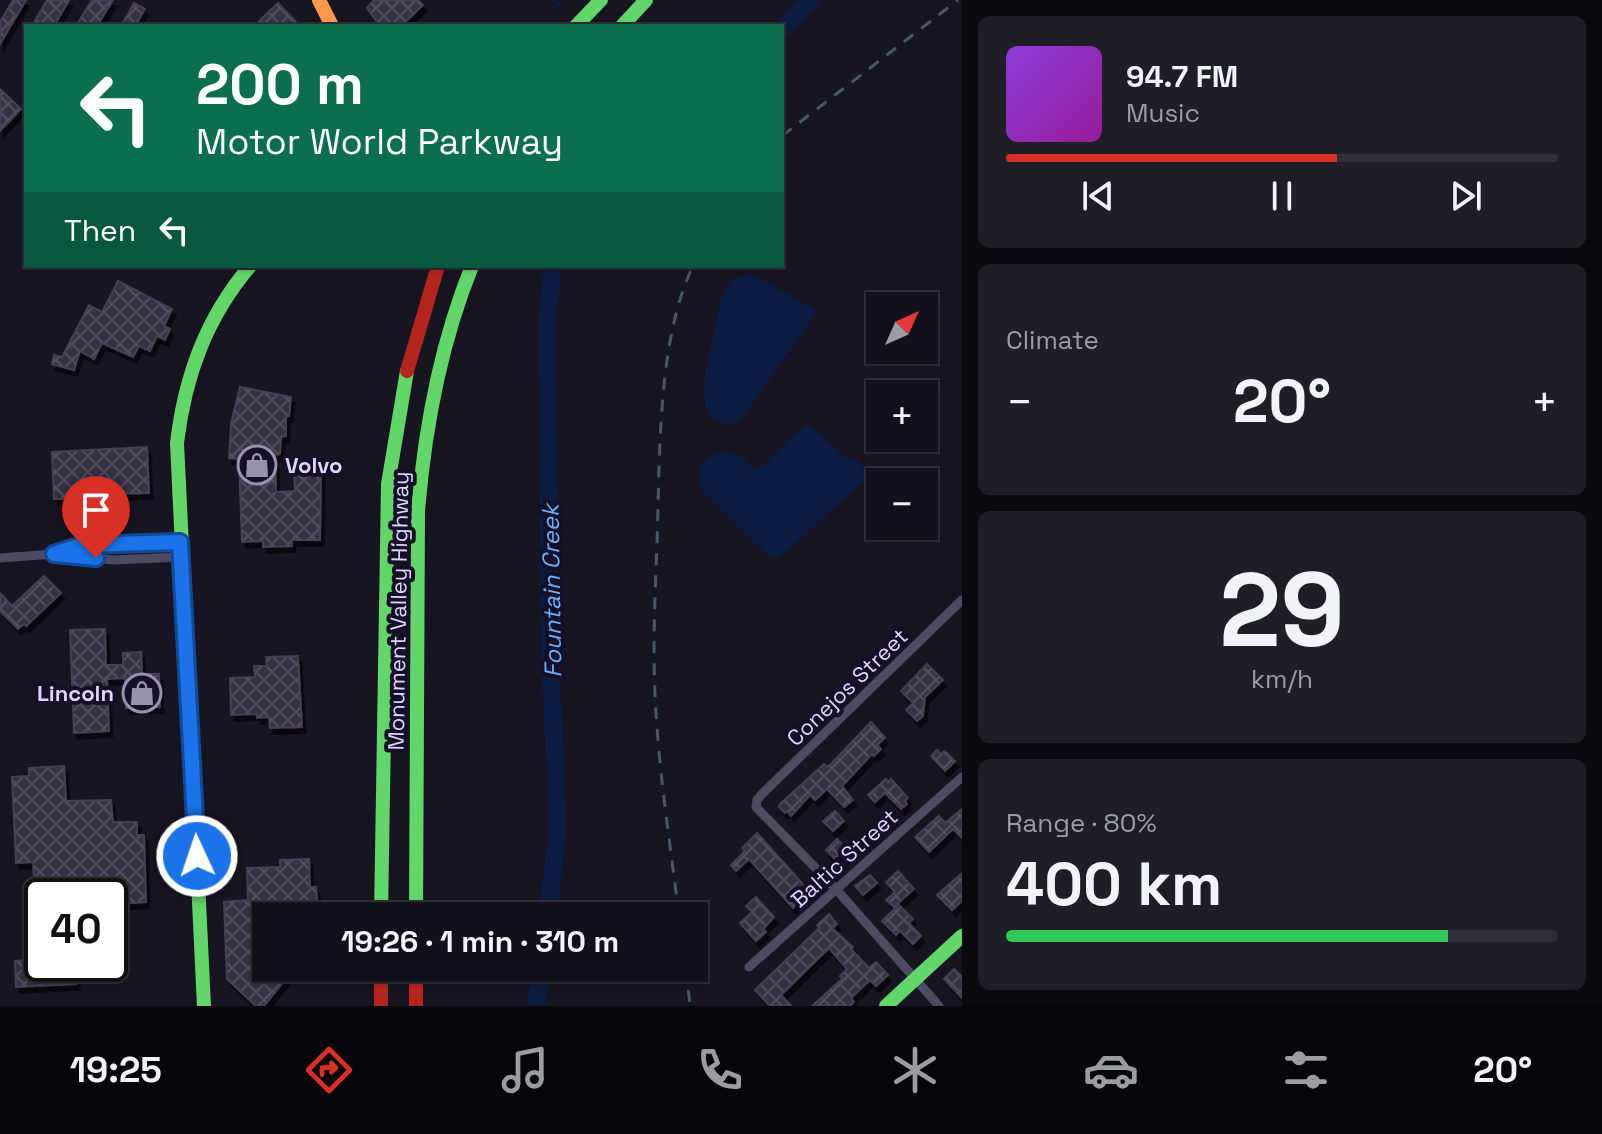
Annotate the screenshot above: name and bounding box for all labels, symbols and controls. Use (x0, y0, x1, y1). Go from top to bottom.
text: 200 m (196, 49, 364, 120)
icon: left (64, 56, 168, 160)
text: 94.7 FM (1126, 57, 1238, 96)
text: Music (1126, 96, 1200, 130)
text: Motor World Parkway (196, 119, 563, 165)
icon: previous (1076, 174, 1120, 218)
icon: pause (1260, 174, 1304, 218)
icon: next (1444, 174, 1488, 218)
icon: left (152, 208, 196, 252)
text: Then (64, 211, 136, 250)
north arrow (866, 292, 938, 364)
map controls (866, 292, 938, 540)
text: Climate (1006, 323, 1099, 357)
text: 20° (1233, 363, 1331, 440)
text: − (1006, 374, 1033, 430)
text: + (1531, 374, 1558, 430)
button: + (866, 380, 938, 452)
shop icon: Volvo (236, 444, 278, 486)
place label: Volvo (285, 451, 342, 479)
button: − (866, 468, 938, 540)
street label: Monument Valley Highway (382, 471, 414, 751)
pin (62, 476, 130, 558)
icon: arrive (74, 488, 118, 532)
water label: Fountain Creek (534, 501, 569, 678)
text: 29 (1219, 544, 1345, 676)
street label: Conejos Street (781, 622, 913, 752)
text: km/h (1251, 662, 1313, 696)
shop icon: Lincoln (121, 672, 163, 714)
place label: Lincoln (37, 679, 114, 707)
street label: Baltic Street (785, 803, 903, 913)
text: Range · 80% (1006, 806, 1157, 840)
position arrow (155, 814, 239, 898)
text: 400 km (1006, 846, 1222, 923)
speed limit sign: 40 (24, 878, 128, 982)
text: 19:26 · 1 min · 310 m (341, 922, 619, 961)
icon: directions (301, 1042, 357, 1098)
icon: music (497, 1042, 553, 1098)
icon: phone (692, 1042, 748, 1098)
icon: climate (887, 1042, 943, 1098)
icon: car (1083, 1042, 1139, 1098)
icon: filters (1278, 1042, 1334, 1098)
text: 19:25 (70, 1047, 162, 1093)
text: 20° (1473, 1047, 1532, 1093)

